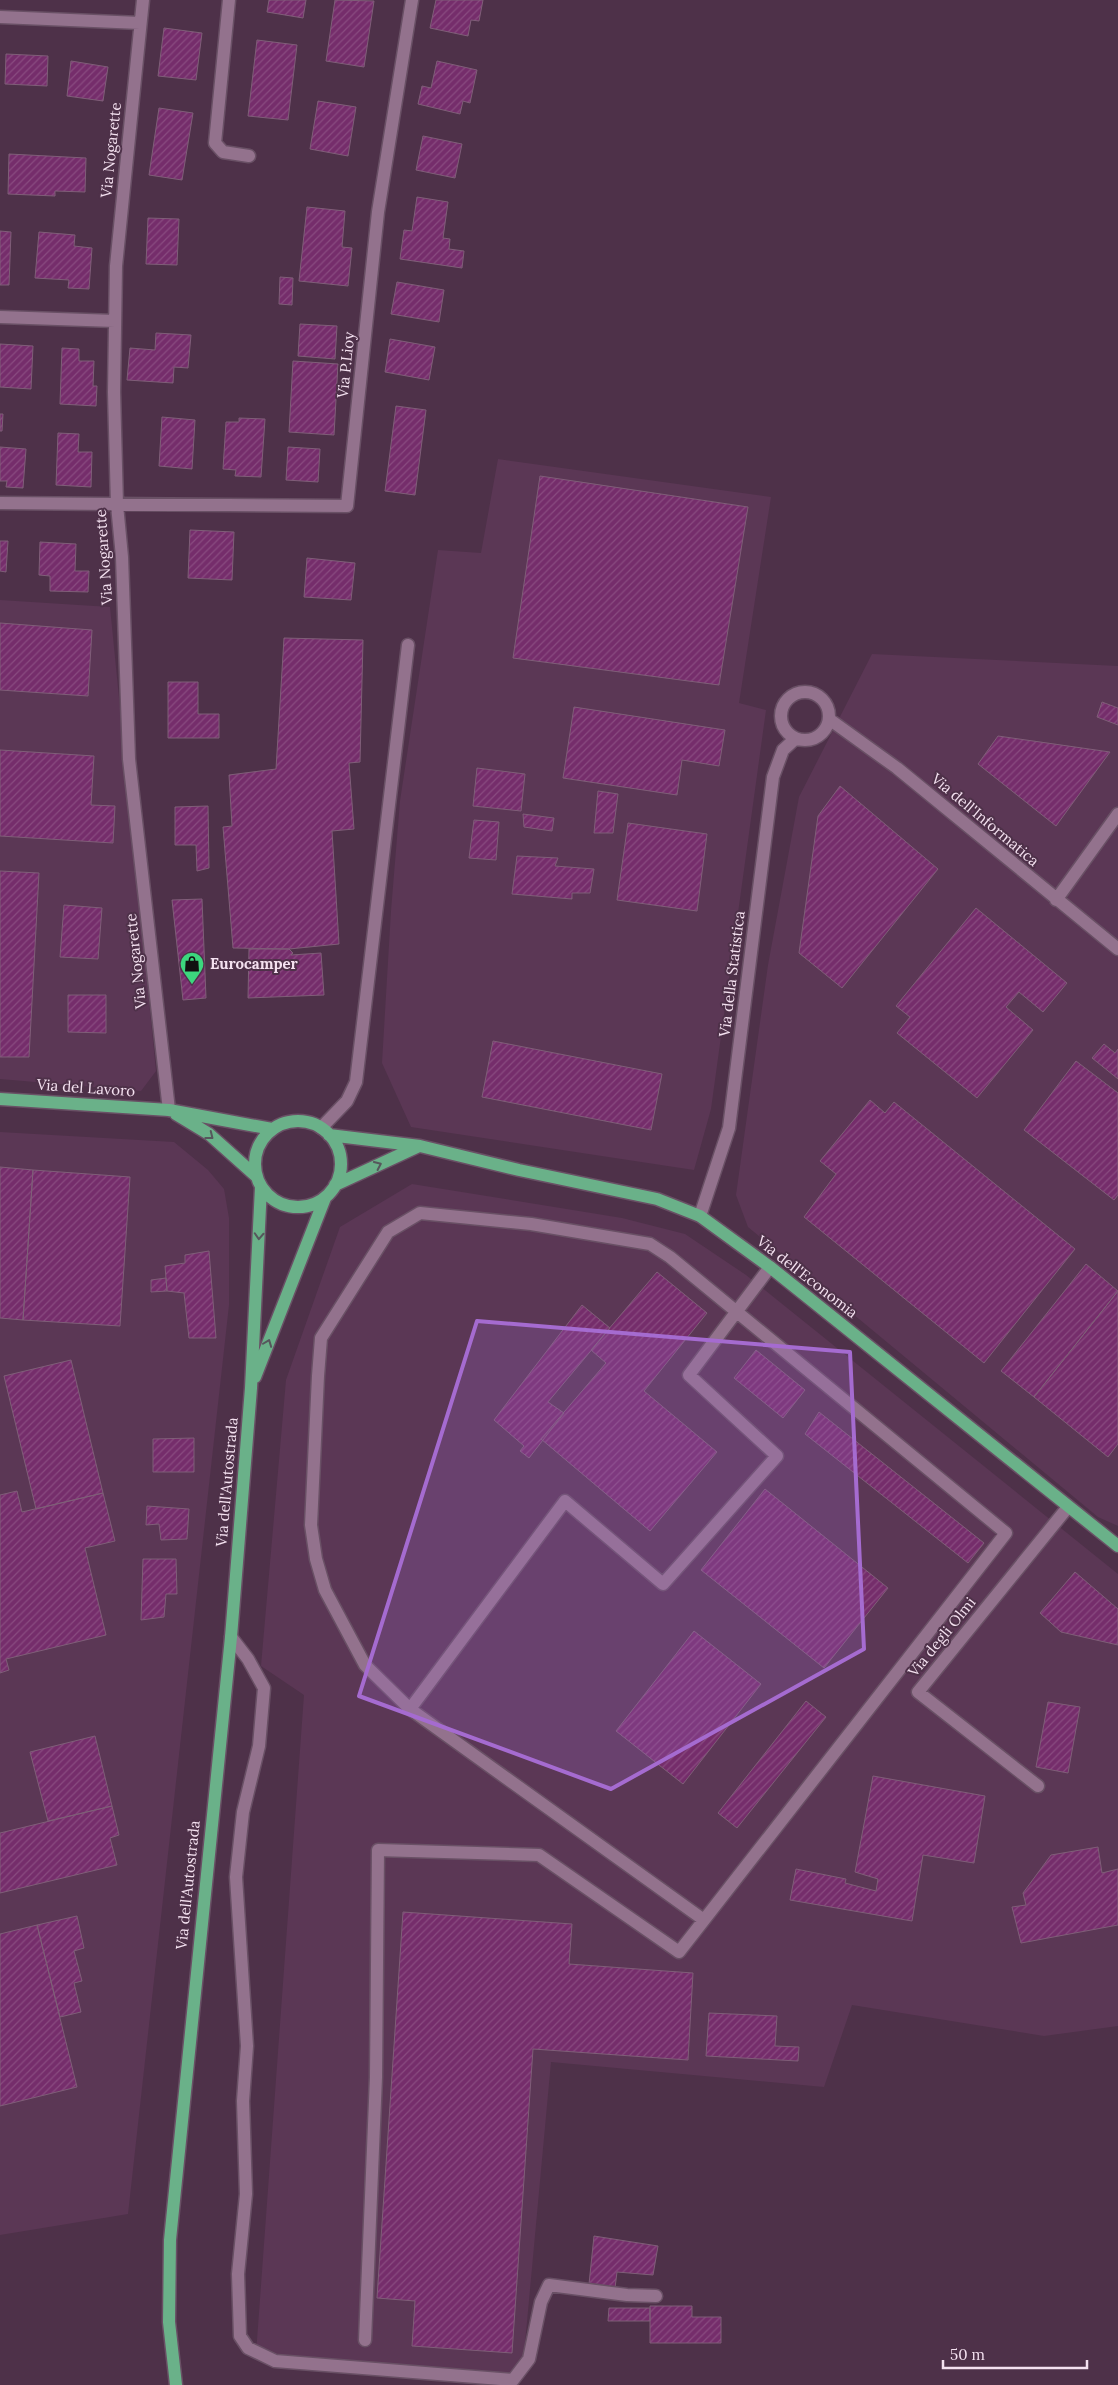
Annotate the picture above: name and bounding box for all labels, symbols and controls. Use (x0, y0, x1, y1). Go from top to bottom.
street label: Via Nogarette (96, 101, 125, 200)
street label: Via P.Lioy (332, 331, 358, 400)
street label: Via Nogarette (91, 509, 116, 607)
street label: Via dell'Informatica (927, 768, 1043, 870)
street label: Via della Statistica (714, 910, 749, 1039)
street label: Via Nogarette (121, 912, 150, 1011)
shop icon: Eurocamper (179, 951, 205, 985)
place label: Eurocamper (210, 954, 299, 973)
street label: Via del Lavoro (35, 1075, 136, 1100)
one-way arrow (205, 1130, 214, 1139)
one-way arrow (372, 1162, 381, 1172)
street label: Via dell'Economia (752, 1231, 862, 1322)
one-way arrow (253, 1232, 264, 1240)
one-way arrow (262, 1339, 273, 1348)
street label: Via dell'Autostrada (211, 1416, 242, 1548)
street label: Via degli Olmi (903, 1593, 980, 1681)
street label: Via dell'Autostrada (171, 1819, 204, 1951)
scale bar (943, 2338, 1087, 2370)
text: 50 m (950, 2345, 985, 2364)

